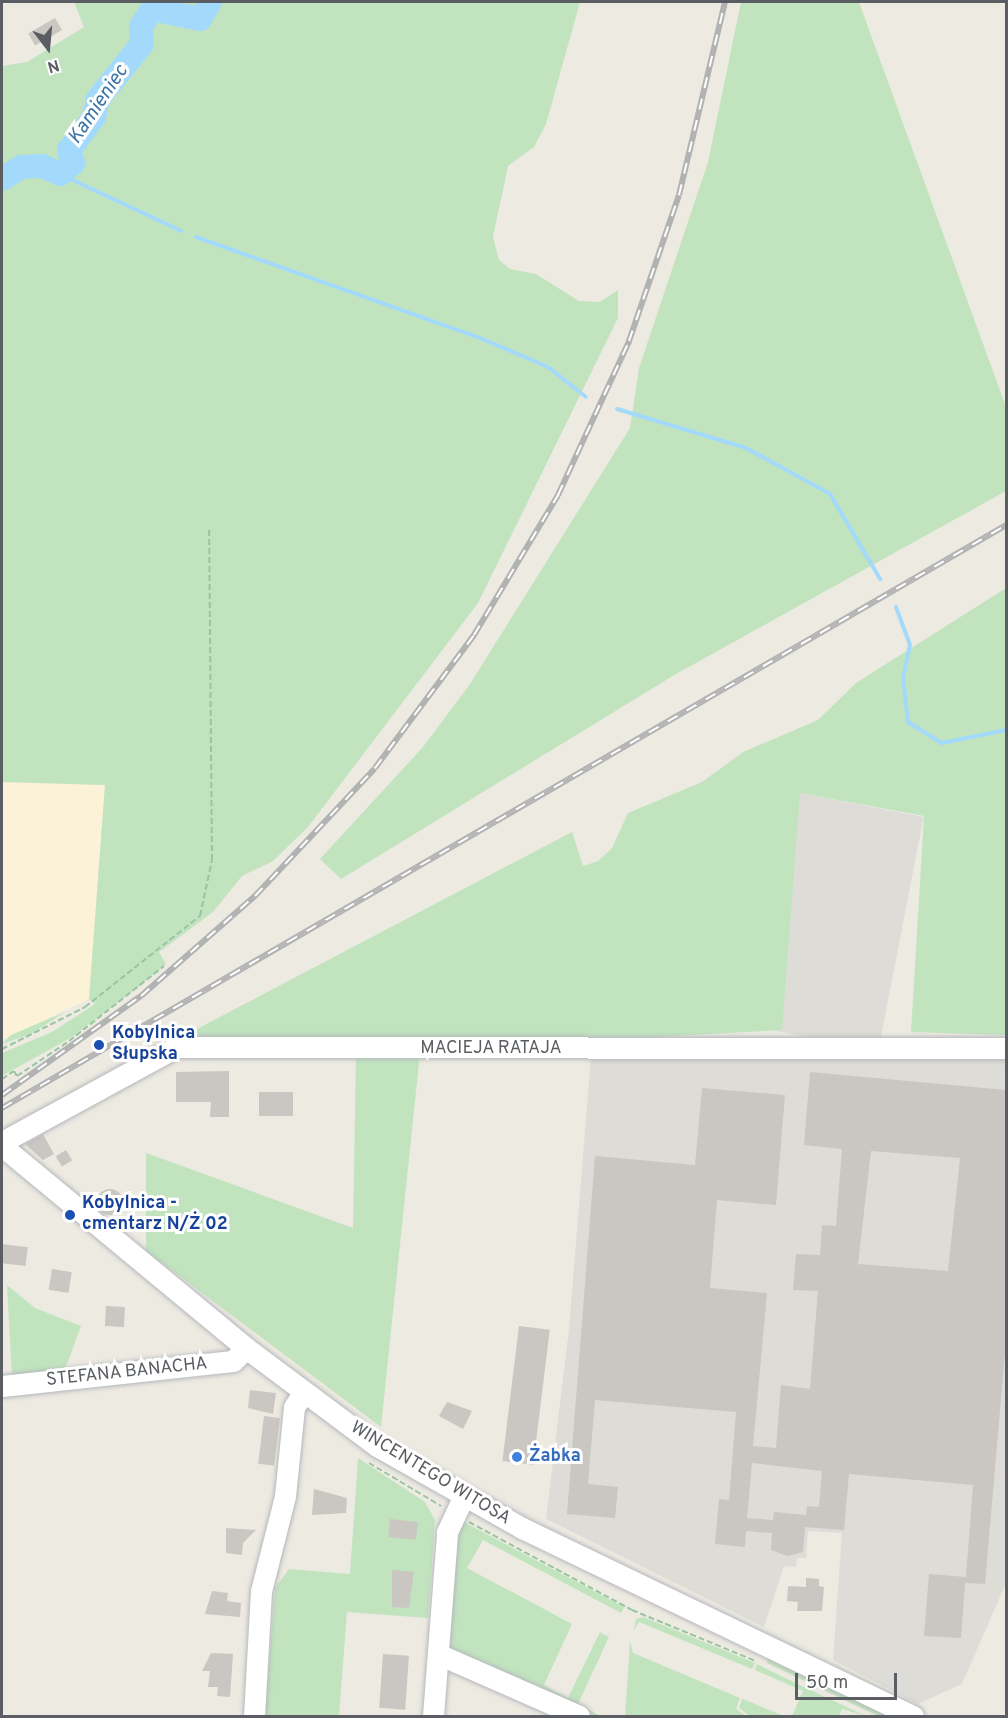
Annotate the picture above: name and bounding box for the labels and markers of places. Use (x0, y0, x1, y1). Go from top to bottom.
place label: Kobylnica Słupska (112, 1024, 195, 1066)
marker: Kobylnica Słupska (90, 1036, 108, 1054)
place label: Kobylnica - cmentarz N/Ż 02 (82, 1194, 228, 1236)
marker: Kobylnica - cmentarz N/Ż 02 (63, 1208, 77, 1222)
place label: Żabka (529, 1446, 581, 1468)
marker: Żabka (510, 1450, 524, 1464)

